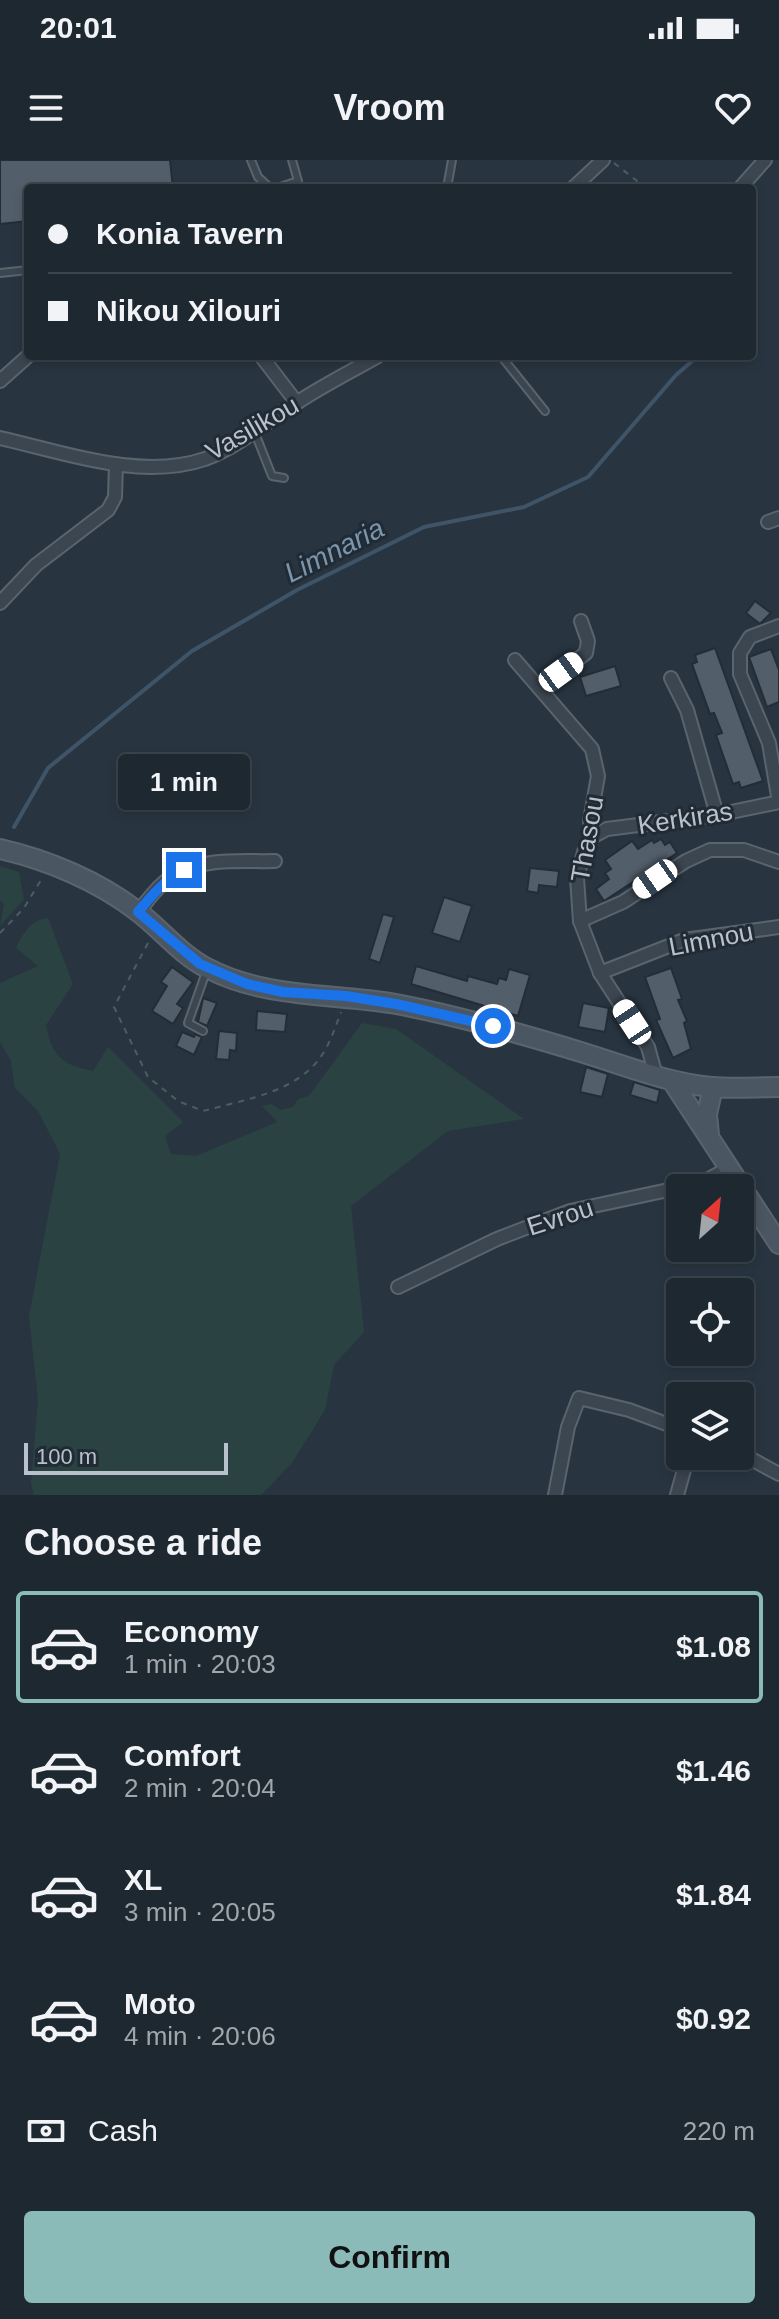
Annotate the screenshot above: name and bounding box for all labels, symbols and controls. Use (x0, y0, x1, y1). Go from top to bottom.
text: 20:01 (40, 11, 117, 44)
icon: menu (24, 86, 68, 130)
icon: heart (711, 86, 755, 130)
text: Vroom (333, 87, 446, 128)
text: Konia Tavern (96, 217, 284, 250)
text: Nikou Xilouri (96, 294, 281, 327)
street label: Vasilikou (200, 389, 304, 467)
water label: Limnaria (279, 512, 389, 589)
car (535, 648, 587, 696)
callout: 1 min (118, 754, 250, 810)
text: 1 min (150, 767, 218, 797)
street label: Thasou (565, 794, 609, 884)
street label: Kerkiras (636, 796, 734, 840)
route end (166, 852, 202, 888)
car (628, 855, 682, 903)
street label: Limnou (666, 916, 756, 962)
car (609, 995, 655, 1049)
route start (475, 1008, 511, 1044)
north arrow (666, 1174, 754, 1262)
map controls (666, 1174, 754, 1470)
street label: Evrou (523, 1192, 597, 1242)
button: locate (666, 1278, 754, 1366)
button: layers (666, 1382, 754, 1470)
scale bar (24, 1439, 228, 1475)
text: 100 m (36, 1444, 97, 1469)
text: Choose a ride (24, 1522, 262, 1563)
icon: car (28, 1611, 100, 1683)
text: Economy (124, 1615, 259, 1648)
text: $1.08 (676, 1630, 751, 1663)
text: 1 min · 20:03 (124, 1649, 276, 1679)
icon: car (28, 1735, 100, 1807)
text: Comfort (124, 1739, 241, 1772)
text: $1.46 (676, 1754, 751, 1787)
text: 2 min · 20:04 (124, 1773, 276, 1803)
icon: car (28, 1859, 100, 1931)
text: XL (124, 1863, 162, 1896)
text: $1.84 (676, 1878, 751, 1911)
text: 3 min · 20:05 (124, 1897, 276, 1927)
icon: car (28, 1983, 100, 2055)
text: Moto (124, 1987, 196, 2020)
text: $0.92 (676, 2002, 751, 2035)
text: 4 min · 20:06 (124, 2021, 276, 2051)
icon: cash (24, 2109, 68, 2153)
text: Cash (88, 2114, 158, 2147)
text: 220 m (683, 2116, 755, 2146)
button: Confirm (24, 2211, 755, 2303)

